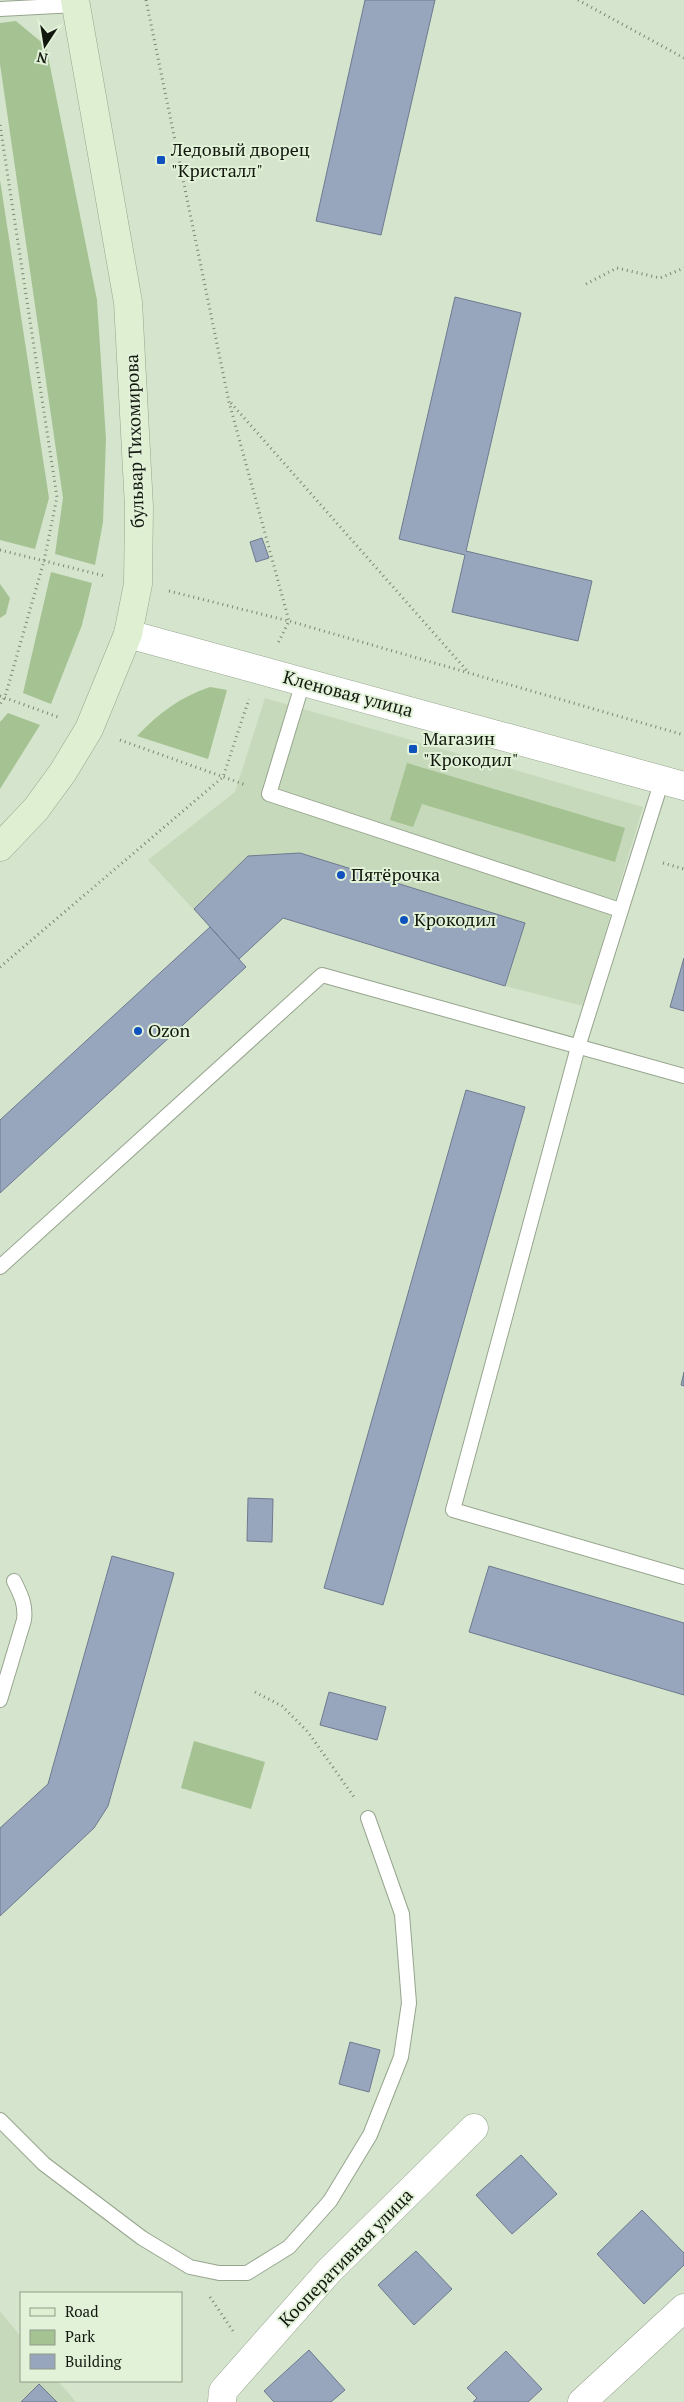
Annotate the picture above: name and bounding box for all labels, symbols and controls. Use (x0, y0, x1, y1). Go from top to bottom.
north arrow (20, 20, 70, 70)
text: N (35, 48, 49, 69)
place label: Ледовый дворец "Кристалл" (170, 137, 310, 182)
marker: Ледовый дворец "Кристалл" (155, 154, 167, 166)
street label: бульвар Тихомирова (119, 354, 149, 528)
street label: Кленовая улица (281, 664, 416, 722)
place label: Магазин "Крокодил" (423, 726, 519, 771)
marker: Магазин "Крокодил" (407, 743, 419, 755)
place label: Пятёрочка (351, 862, 440, 886)
marker: Пятёрочка (335, 869, 347, 881)
place label: Крокодил (414, 907, 496, 931)
marker: Крокодил (398, 914, 410, 926)
place label: Ozon (148, 1018, 191, 1042)
marker: Ozon (132, 1025, 144, 1037)
street label: Кооперативная улица (273, 2183, 418, 2332)
legend (20, 2292, 182, 2382)
text: Road (65, 2301, 98, 2321)
text: Park (65, 2326, 95, 2346)
text: Building (65, 2351, 123, 2371)

